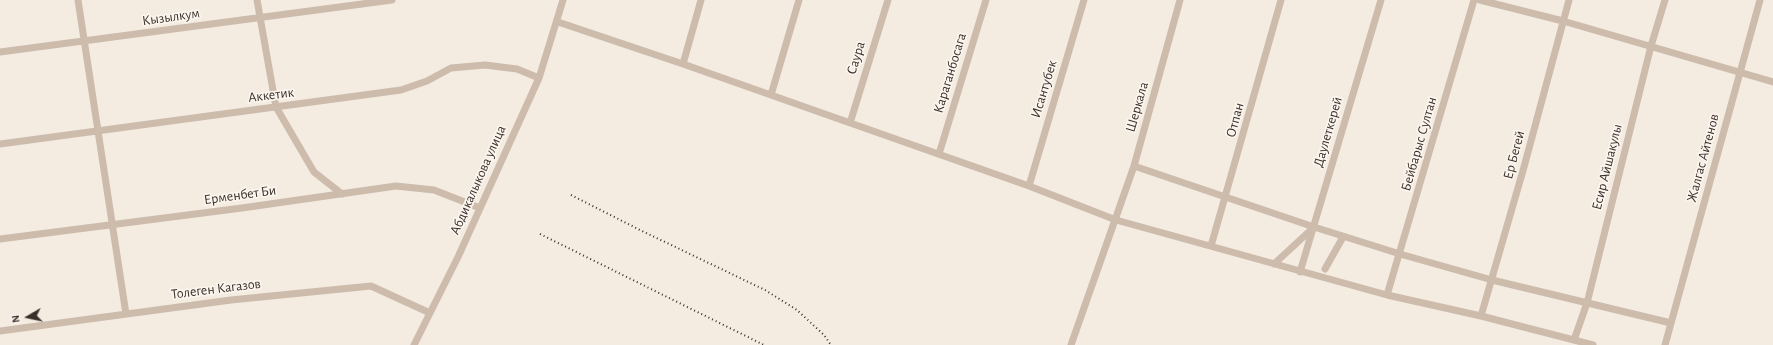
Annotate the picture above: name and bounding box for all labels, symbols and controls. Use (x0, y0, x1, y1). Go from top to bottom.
street label: Кызылкум (141, 5, 201, 29)
street label: Караганбосага (930, 31, 970, 115)
street label: Саура (843, 39, 869, 77)
street label: Исантубек (1027, 58, 1061, 120)
street label: Шеркала (1122, 80, 1152, 134)
street label: Аккетик (247, 84, 295, 106)
street label: Даулеткерей (1310, 95, 1346, 169)
street label: Бейбарыс Султан (1398, 95, 1440, 193)
street label: Отпан (1222, 101, 1248, 139)
street label: Жалгас Айтенов (1683, 112, 1723, 204)
street label: Есир Айшакулы (1588, 122, 1626, 212)
street label: Абдикалыкова улица (446, 123, 510, 237)
street label: Ер Бегей (1499, 129, 1529, 181)
street label: Ерменбет Би (203, 182, 277, 208)
street label: Толеген Кагазов (170, 275, 262, 303)
north arrow (8, 297, 48, 337)
text: N (10, 314, 22, 324)

